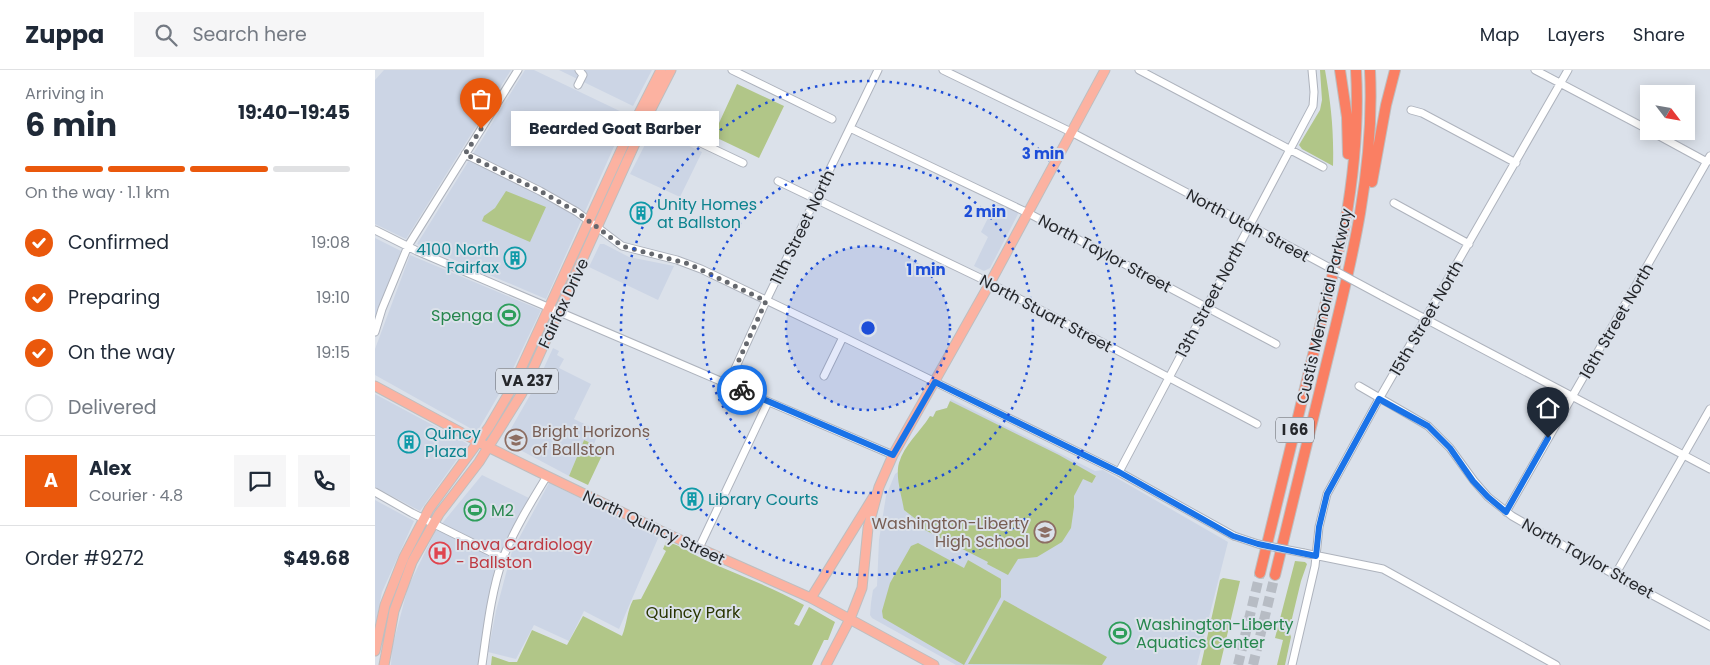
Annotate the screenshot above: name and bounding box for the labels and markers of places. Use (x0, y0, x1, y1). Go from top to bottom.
pin (460, 78, 502, 129)
callout: Bearded Goat Barber (511, 112, 719, 146)
place label: Unity Homes at Ballston (657, 193, 757, 234)
building icon: Unity Homes at Ballston (629, 201, 653, 225)
place label: 4100 North Fairfax (416, 238, 499, 279)
building icon: 4100 North Fairfax (503, 246, 527, 270)
sports icon: Spenga (497, 303, 521, 327)
place label: Spenga (431, 304, 493, 327)
centre of rings (859, 319, 877, 337)
pin (1527, 387, 1569, 438)
place label: Bright Horizons of Ballston (532, 420, 650, 461)
place label: Quincy Plaza (425, 422, 481, 463)
school or university icon: Bright Horizons of Ballston (504, 428, 528, 452)
building icon: Quincy Plaza (397, 430, 421, 454)
building icon: Library Courts (680, 487, 704, 511)
place label: Library Courts (708, 488, 819, 511)
sports icon: M2 (463, 498, 487, 522)
place label: M2 (491, 499, 514, 522)
place label: Washington-Liberty High School (871, 512, 1029, 553)
school or university icon: Washington-Liberty High School (1033, 520, 1057, 544)
place label: Inova Cardiology - Ballston (456, 533, 593, 574)
hospital icon: Inova Cardiology - Ballston (428, 541, 452, 565)
place label: Washington-Liberty Aquatics Center (1136, 613, 1294, 654)
sports icon: Washington-Liberty Aquatics Center (1108, 621, 1132, 645)

